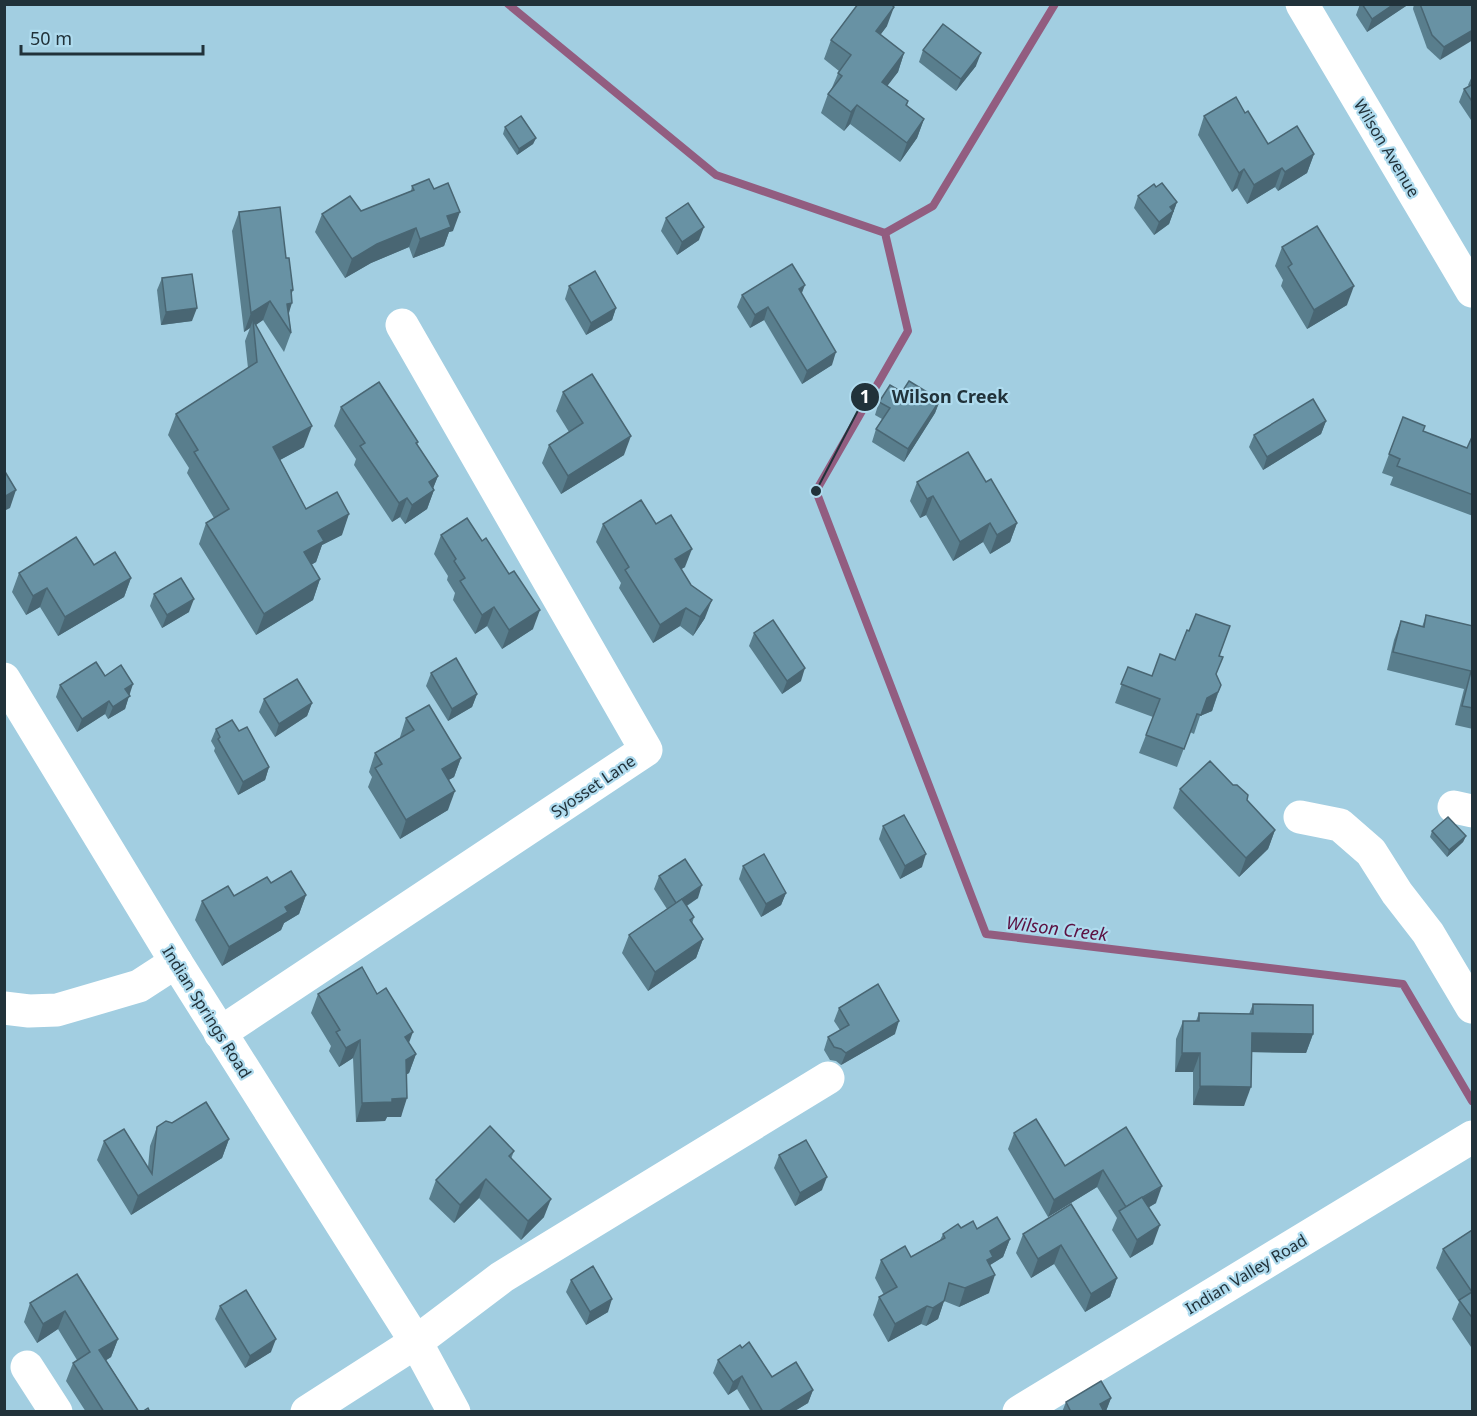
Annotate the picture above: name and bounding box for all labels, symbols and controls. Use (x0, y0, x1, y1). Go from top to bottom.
scale bar (21, 18, 202, 56)
text: 50 m (30, 26, 72, 50)
street label: Wilson Avenue (1349, 95, 1425, 201)
callout: Wilson Creek (850, 379, 1020, 415)
text: 1 (860, 384, 870, 408)
text: Wilson Creek (892, 384, 1009, 408)
street label: Syosset Lane (547, 750, 639, 822)
water label: Wilson Creek (1005, 910, 1110, 946)
street label: Indian Springs Road (157, 942, 257, 1082)
street label: Indian Valley Road (1181, 1229, 1311, 1319)

